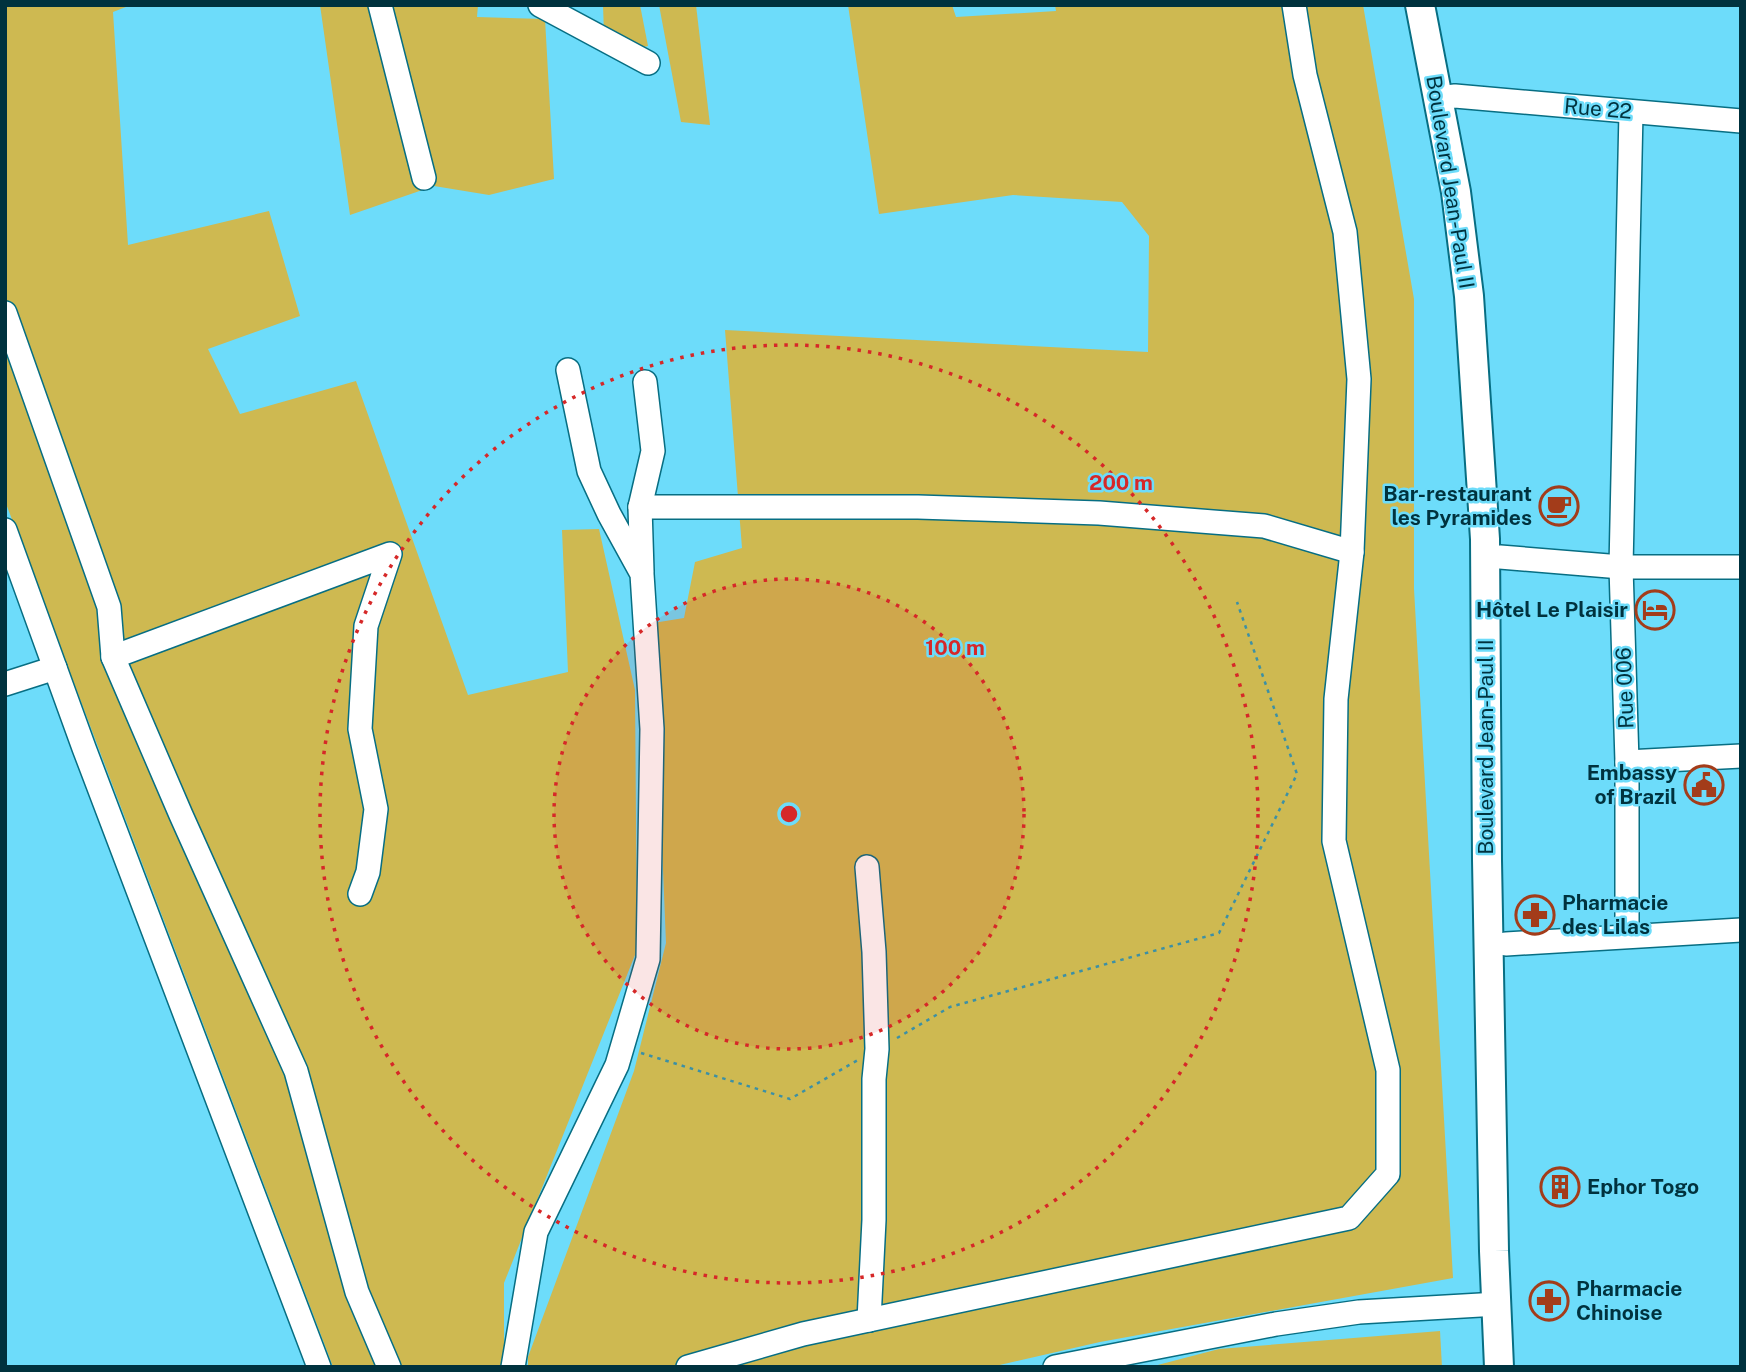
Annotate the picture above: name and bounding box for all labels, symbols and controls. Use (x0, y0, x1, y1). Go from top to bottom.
street label: Boulevard Jean-Paul II (1421, 74, 1480, 290)
street label: Rue 22 (1563, 93, 1633, 124)
text: 200 m (1089, 470, 1153, 495)
place label: Bar-restaurant les Pyramides (1383, 481, 1532, 530)
cafe icon: Bar-restaurant les Pyramides (1538, 485, 1580, 527)
hotel icon: Hôtel Le Plaisir (1634, 589, 1676, 631)
place label: Hôtel Le Plaisir (1476, 597, 1628, 622)
text: 100 m (925, 635, 985, 660)
street label: Boulevard Jean-Paul II (1473, 639, 1498, 855)
street label: Rue 006 (1611, 647, 1638, 729)
place label: Embassy of Brazil (1587, 760, 1677, 809)
public building icon: Embassy of Brazil (1683, 764, 1725, 806)
centre of rings (777, 802, 801, 826)
place label: Pharmacie des Lilas (1562, 890, 1668, 939)
pharmacy icon: Pharmacie des Lilas (1514, 894, 1556, 936)
building icon: Ephor Togo (1539, 1166, 1581, 1208)
place label: Ephor Togo (1587, 1174, 1699, 1199)
place label: Pharmacie Chinoise (1576, 1276, 1682, 1325)
pharmacy icon: Pharmacie Chinoise (1528, 1280, 1570, 1322)

